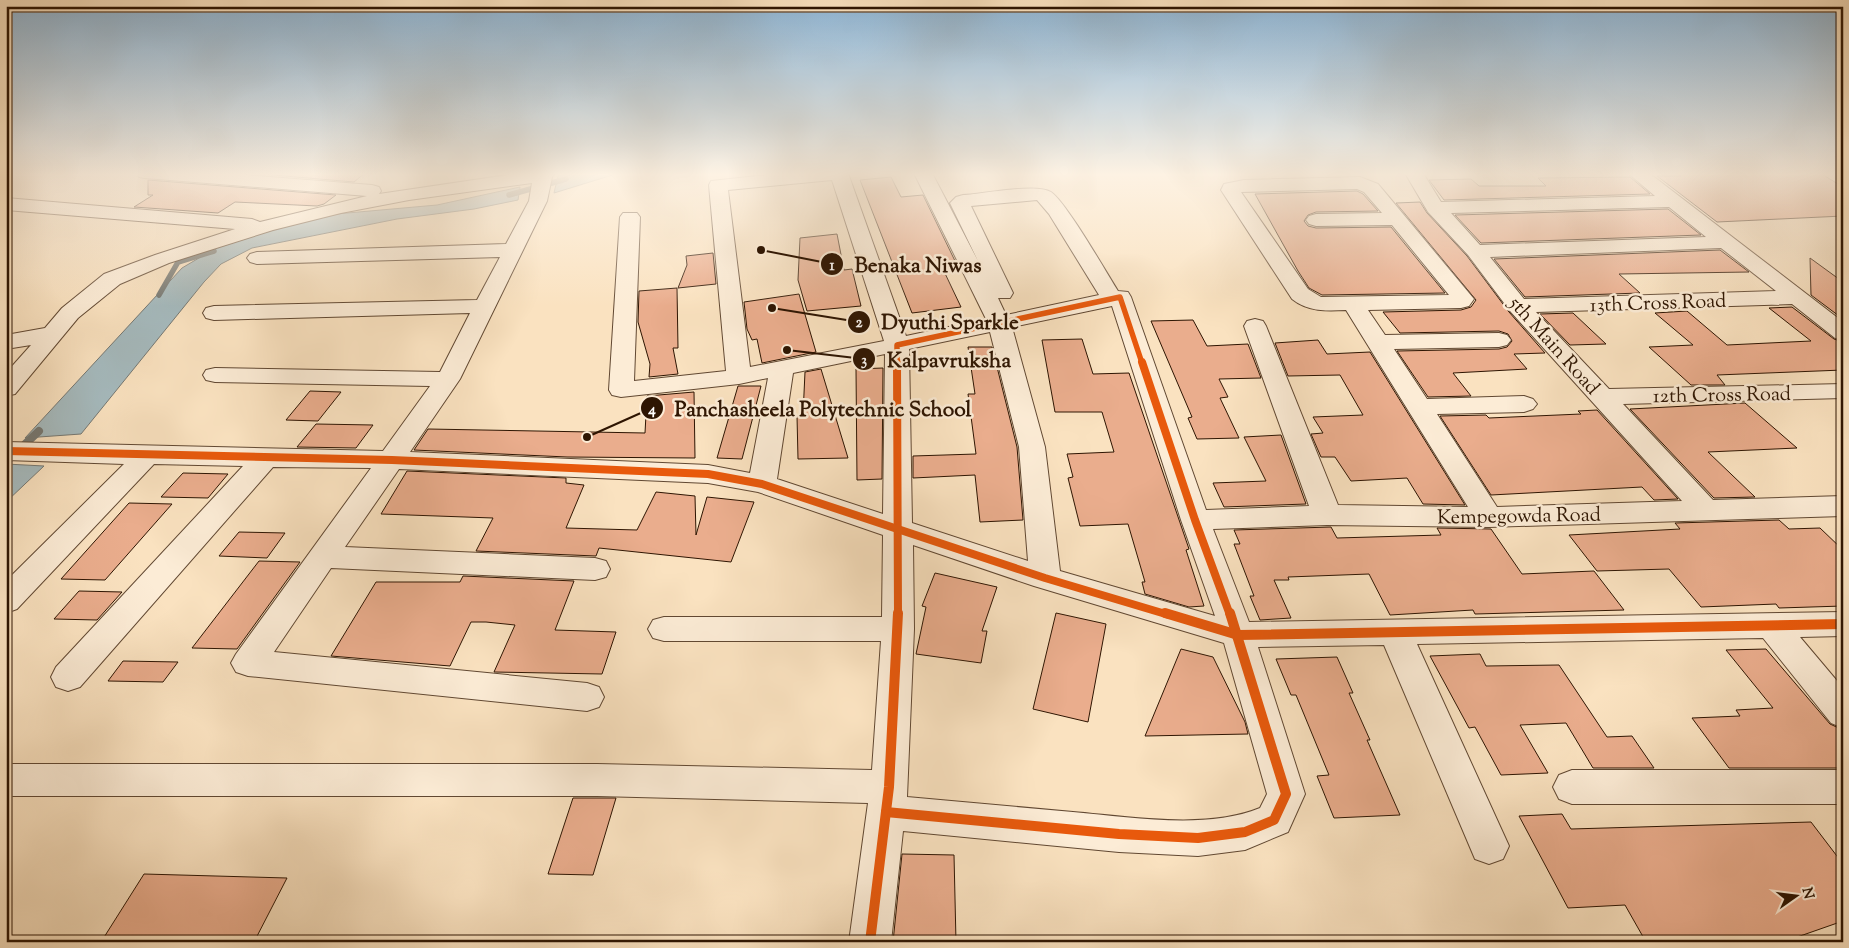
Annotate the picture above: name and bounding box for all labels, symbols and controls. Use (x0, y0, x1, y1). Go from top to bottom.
callout: Benaka Niwas (819, 246, 991, 282)
text: Benaka Niwas (855, 252, 981, 282)
text: 1 (829, 256, 835, 277)
street label: 13th Cross Road (1589, 288, 1727, 321)
street label: 5th Main Road (1500, 290, 1605, 402)
callout: Dyuthi Sparkle (846, 304, 1029, 340)
text: Dyuthi Sparkle (881, 309, 1019, 339)
text: 2 (855, 313, 863, 334)
callout: Kalpavruksha (852, 341, 1021, 377)
text: Kalpavruksha (887, 347, 1011, 377)
text: 3 (861, 351, 867, 372)
street label: 12th Cross Road (1653, 381, 1791, 412)
callout: Panchasheela Polytechnic School (639, 390, 981, 426)
text: Panchasheela Polytechnic School (675, 396, 972, 426)
text: 4 (647, 400, 656, 421)
street label: Kempegowda Road (1437, 502, 1601, 533)
north arrow (1772, 870, 1822, 920)
text: N (1796, 885, 1818, 901)

